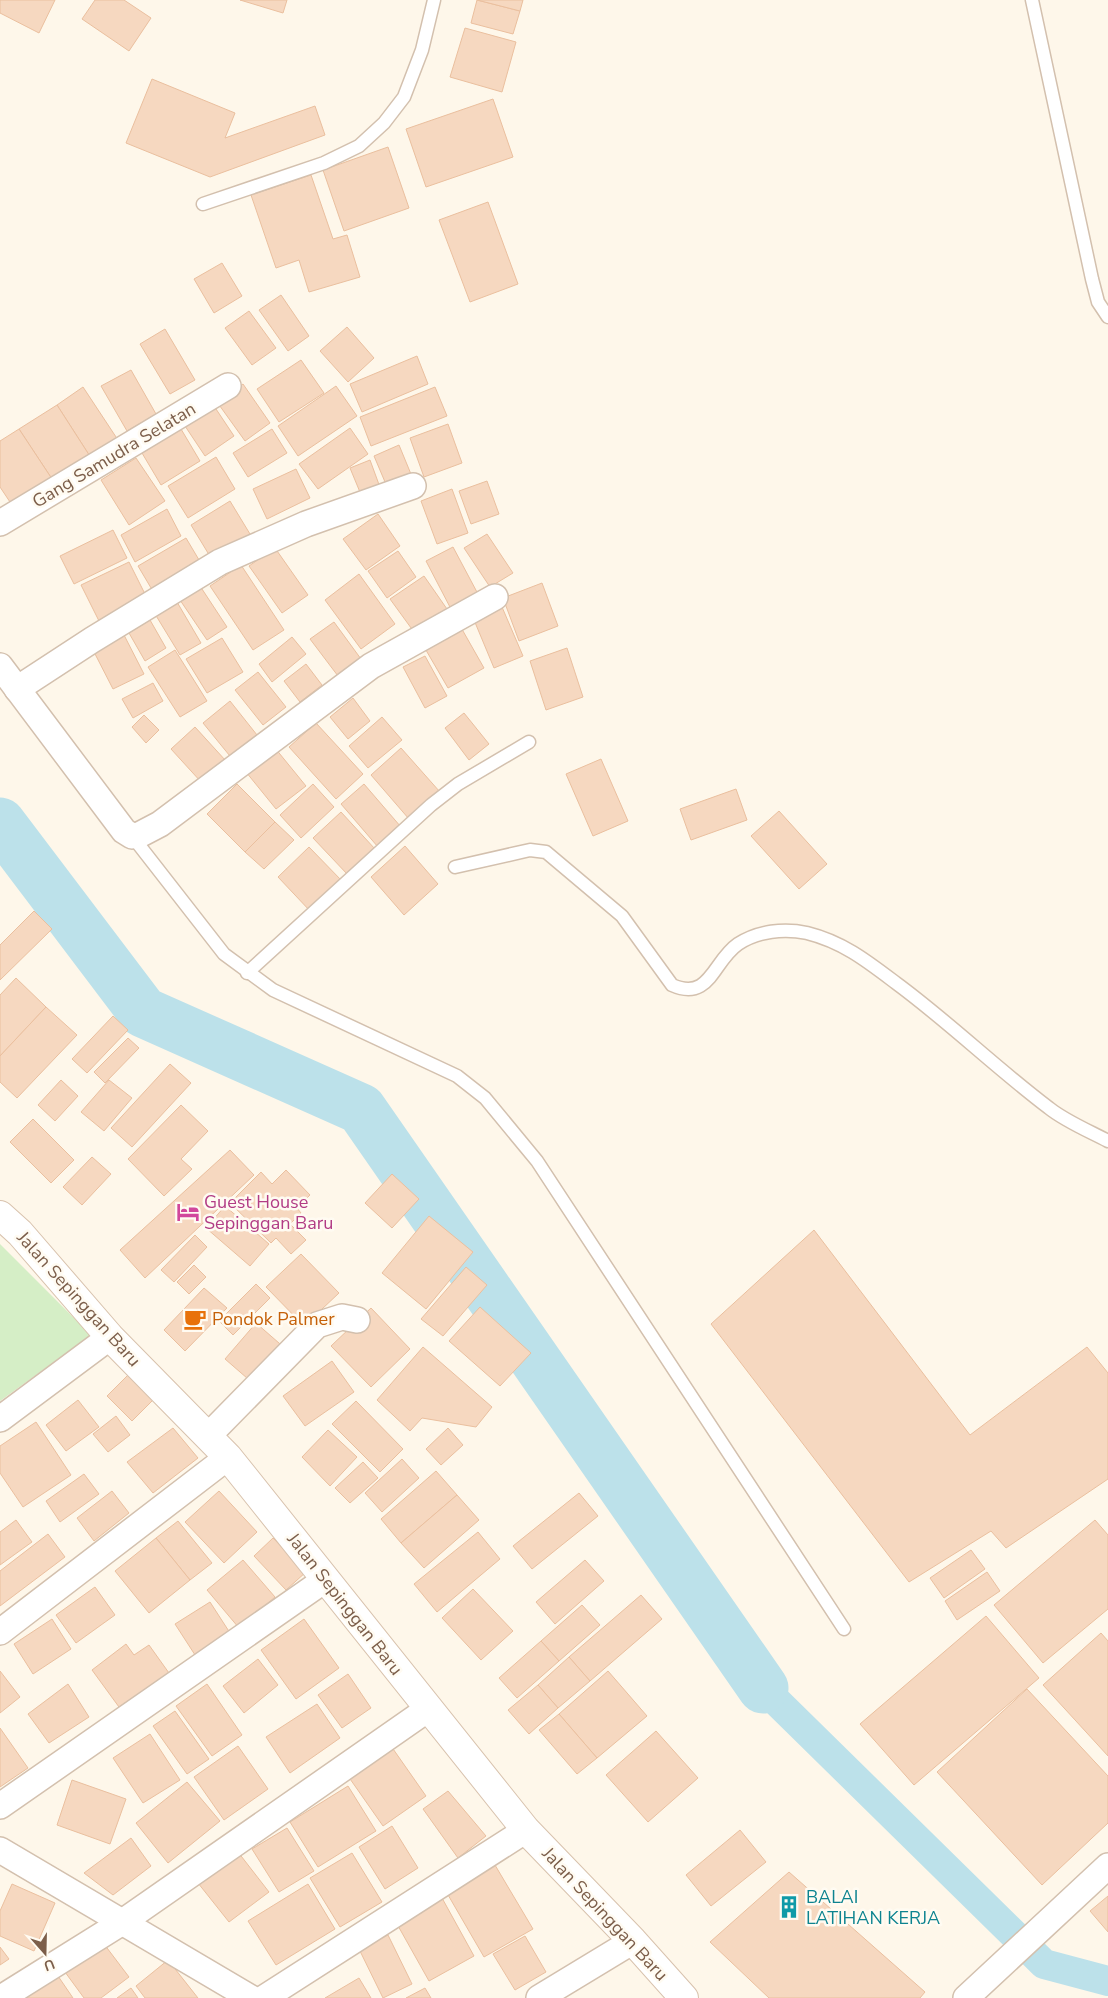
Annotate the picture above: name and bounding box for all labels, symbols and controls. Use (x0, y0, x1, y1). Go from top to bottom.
street label: Gang Samudra Selatan (28, 397, 200, 513)
place label: Guest House Sepinggan Baru (204, 1190, 333, 1235)
hotel icon: Guest House Sepinggan Baru (175, 1199, 201, 1225)
street label: Jalan Sepinggan Baru (11, 1225, 146, 1372)
cafe icon: Pondok Palmer (182, 1306, 208, 1332)
place label: Pondok Palmer (212, 1307, 335, 1331)
street label: Jalan Sepinggan Baru (281, 1527, 408, 1680)
street label: Jalan Sepinggan Baru (536, 1841, 673, 1986)
place label: BALAI LATIHAN KERJA (806, 1885, 940, 1930)
building icon: BALAI LATIHAN KERJA (776, 1894, 802, 1920)
north arrow (20, 1928, 70, 1978)
text: U (41, 1954, 57, 1975)

